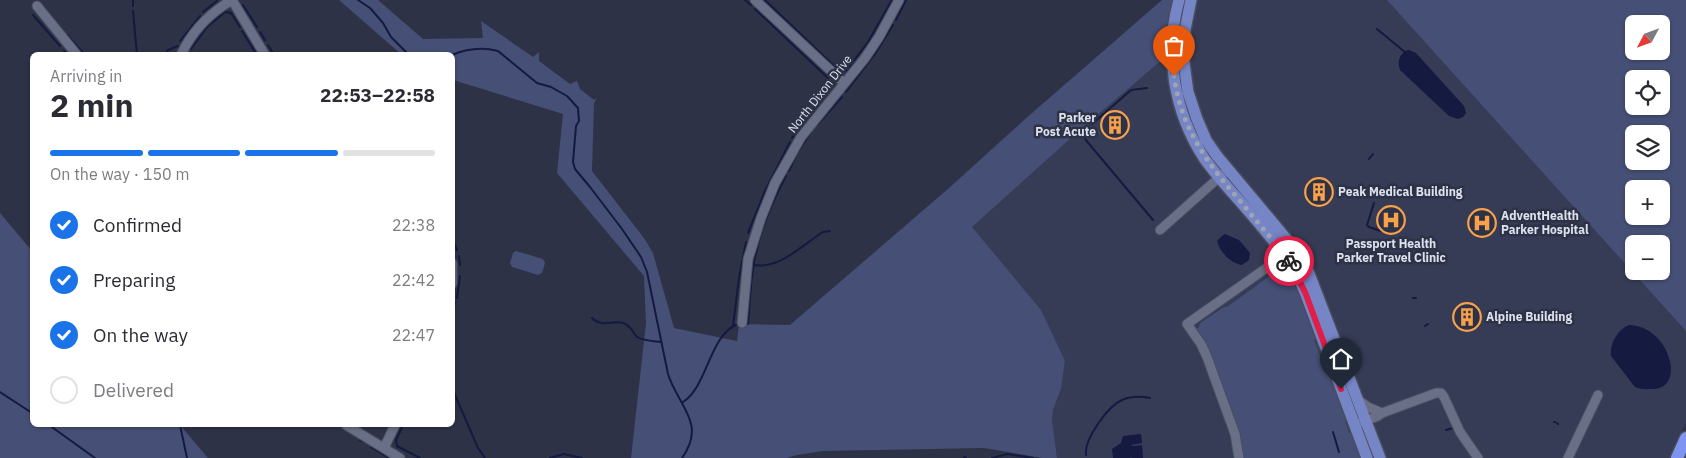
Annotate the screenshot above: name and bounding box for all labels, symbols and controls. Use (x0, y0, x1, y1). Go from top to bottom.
north arrow (1625, 15, 1670, 60)
map controls (1625, 15, 1670, 280)
pin (1153, 25, 1195, 76)
icon: bag (1160, 32, 1188, 60)
street label: North Dixon Drive (785, 51, 855, 136)
text: Arriving in (50, 66, 122, 86)
button: locate (1625, 70, 1670, 115)
text: 22:53–22:58 (320, 83, 435, 107)
text: 2 min (50, 84, 134, 126)
place label: Parker Post Acute (1035, 110, 1096, 139)
building icon: Parker Post Acute (1100, 110, 1130, 140)
button: layers (1625, 125, 1670, 170)
text: On the way · 150 m (50, 164, 189, 184)
building icon: Peak Medical Building (1304, 177, 1334, 207)
button: + (1625, 180, 1670, 225)
place label: Peak Medical Building (1338, 184, 1463, 199)
hospital icon: Passport Health Parker Travel Clinic (1376, 205, 1406, 235)
hospital icon: AdventHealth Parker Hospital (1467, 208, 1497, 238)
place label: AdventHealth Parker Hospital (1501, 208, 1589, 237)
icon: check (50, 211, 78, 239)
text: Confirmed (93, 213, 182, 237)
text: 22:38 (392, 215, 435, 235)
button: − (1625, 235, 1670, 280)
courier (1264, 236, 1314, 286)
place label: Passport Health Parker Travel Clinic (1336, 236, 1446, 265)
icon: bike (1275, 247, 1303, 275)
icon: check (50, 266, 78, 294)
text: Preparing (93, 268, 175, 292)
text: 22:42 (392, 270, 435, 290)
building icon: Alpine Building (1452, 302, 1482, 332)
place label: Alpine Building (1486, 309, 1572, 324)
icon: check (50, 321, 78, 349)
text: On the way (93, 323, 188, 347)
text: 22:47 (392, 325, 435, 345)
pin (1320, 338, 1362, 389)
icon: home (1327, 345, 1355, 373)
text: Delivered (93, 378, 174, 402)

